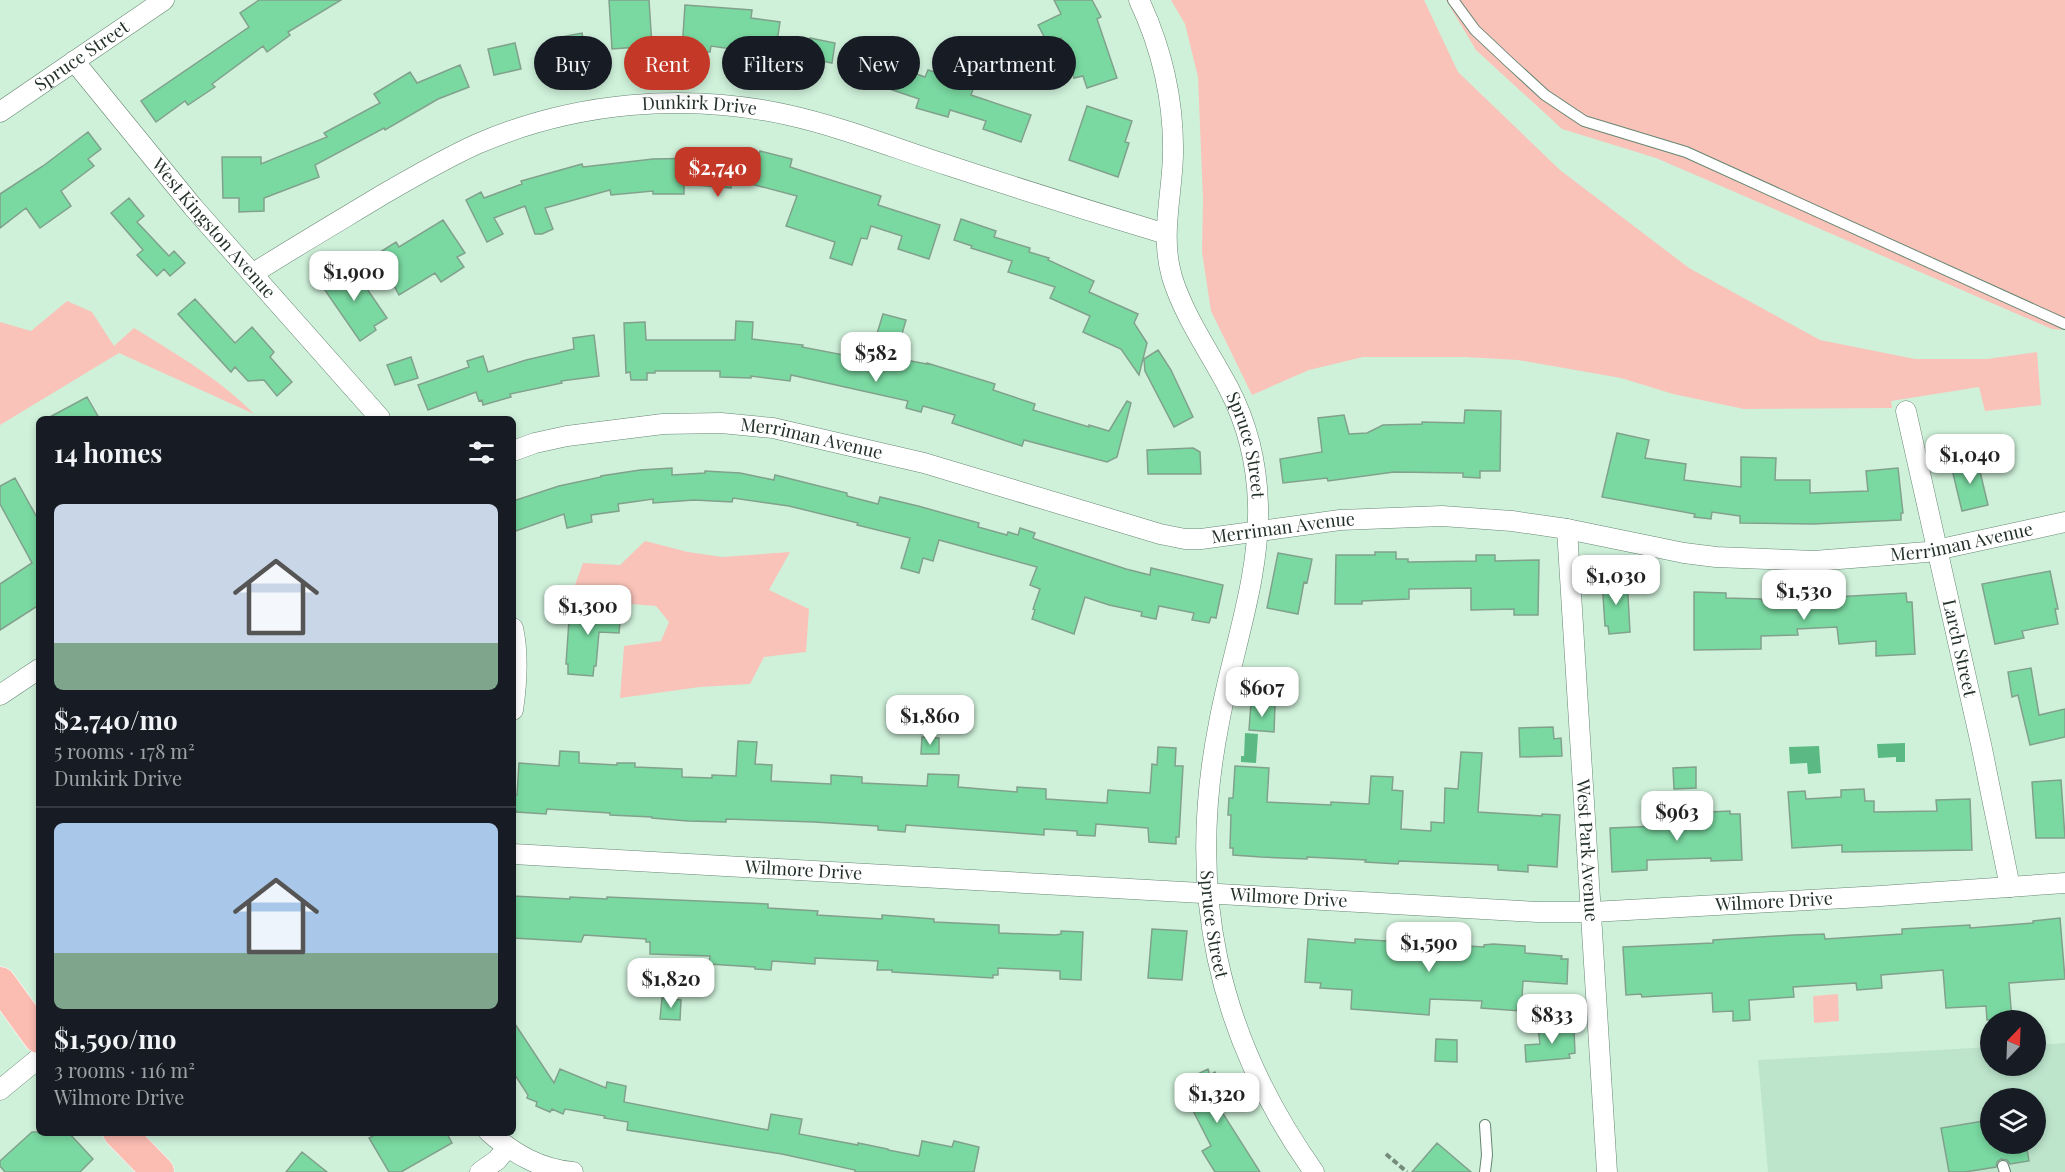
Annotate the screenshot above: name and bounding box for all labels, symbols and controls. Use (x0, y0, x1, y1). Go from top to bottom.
street label: Spruce Street (29, 14, 134, 96)
chip: Buy (534, 36, 612, 90)
chip: Rent (624, 36, 710, 90)
chip: Filters (722, 36, 825, 90)
chip: New (837, 36, 920, 90)
chip: Apartment (932, 36, 1076, 90)
street label: Dunkirk Drive (641, 90, 759, 120)
pin: $2,740 (669, 147, 767, 198)
street label: West Kingston Avenue (146, 152, 281, 303)
text: $2,740 (689, 153, 747, 180)
pin: $1,900 (305, 251, 403, 302)
text: $1,900 (323, 257, 385, 284)
pin: $582 (840, 332, 912, 383)
text: $582 (855, 338, 897, 365)
street label: Spruce Street (1221, 388, 1271, 500)
street label: Merriman Avenue (740, 412, 885, 464)
pin: $1,040 (1921, 434, 2019, 485)
text: 14 homes (54, 435, 162, 470)
icon: filters (465, 436, 498, 469)
text: $1,040 (1940, 440, 2000, 467)
street label: Merriman Avenue (1210, 506, 1355, 548)
street label: Merriman Avenue (1889, 516, 2035, 566)
icon: home (222, 543, 330, 651)
pin: $1,030 (1567, 555, 1665, 606)
text: $1,030 (1586, 561, 1646, 588)
pin: $1,530 (1755, 570, 1853, 621)
text: $1,530 (1776, 576, 1832, 603)
pin: $1,300 (539, 585, 637, 636)
text: $1,300 (558, 591, 618, 618)
street label: Larch Street (1938, 597, 1983, 700)
pin: $607 (1226, 667, 1298, 718)
text: $607 (1240, 673, 1284, 700)
pin: $1,860 (881, 695, 979, 746)
text: $1,860 (900, 701, 960, 728)
text: $2,740/mo (54, 702, 178, 737)
text: 5 rooms · 178 m² (54, 737, 195, 764)
text: Dunkirk Drive (54, 764, 182, 791)
street label: West Park Avenue (1572, 777, 1604, 922)
pin: $963 (1641, 791, 1713, 842)
text: $963 (1655, 797, 1699, 824)
street label: Wilmore Drive (743, 854, 863, 885)
icon: home (222, 862, 330, 970)
street label: Spruce Street (1196, 870, 1235, 981)
street label: Wilmore Drive (1228, 882, 1348, 912)
street label: Wilmore Drive (1714, 886, 1833, 916)
pin: $1,590 (1380, 922, 1478, 973)
text: $1,590 (1400, 928, 1458, 955)
pin: $1,820 (622, 958, 720, 1009)
text: $1,820 (641, 964, 701, 991)
pin: $833 (1516, 994, 1588, 1045)
text: $833 (1531, 1000, 1573, 1027)
north arrow (1980, 1010, 2046, 1076)
map controls (1980, 1010, 2046, 1154)
text: $1,590/mo (54, 1021, 176, 1056)
text: 3 rooms · 116 m² (54, 1056, 195, 1083)
pin: $1,320 (1168, 1073, 1266, 1124)
text: $1,320 (1188, 1079, 1246, 1106)
text: Wilmore Drive (54, 1083, 184, 1110)
button: layers (1980, 1088, 2046, 1154)

